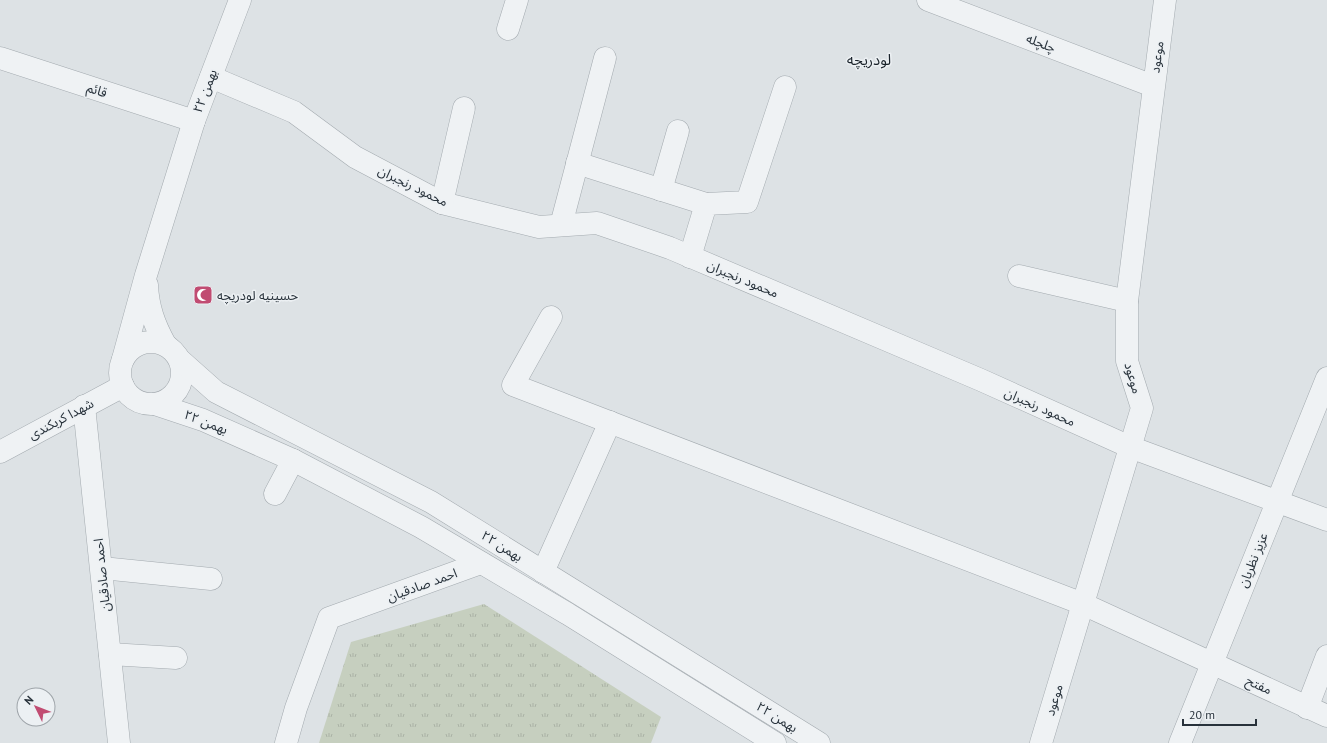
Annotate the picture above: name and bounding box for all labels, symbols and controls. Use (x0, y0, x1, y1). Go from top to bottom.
street label: چلچله (1024, 30, 1058, 57)
street label: موعود (1146, 40, 1168, 74)
district label: لودریچه (847, 50, 891, 70)
street label: ۲۲ بهمن (189, 67, 221, 115)
street label: قائم (84, 79, 110, 103)
street label: محمود رنجبران (375, 162, 451, 210)
street label: محمود رنجبران (705, 256, 781, 302)
mosque icon: حسینیه لودریچه (192, 284, 214, 306)
place label: حسینیه لودریچه (217, 287, 299, 305)
street label: موعود (1120, 360, 1146, 396)
street label: محمود رنجبران (1002, 384, 1078, 430)
street label: شهدا کربکندی (25, 395, 97, 443)
street label: ۲۲ بهمن (182, 406, 230, 438)
street label: ۲۲ بهمن (478, 527, 526, 565)
street label: عزیز نظریان (1234, 530, 1272, 590)
street label: احمد صادقیان (90, 537, 114, 613)
street label: احمد صادقیان (384, 564, 460, 606)
street label: مفتح (1243, 672, 1275, 700)
street label: موعود (1041, 682, 1067, 718)
north arrow (16, 687, 56, 727)
text: N (21, 693, 36, 708)
street label: ۲۲ بهمن (753, 698, 801, 736)
scale bar (1183, 701, 1256, 727)
text: 20 m (1189, 707, 1215, 722)

